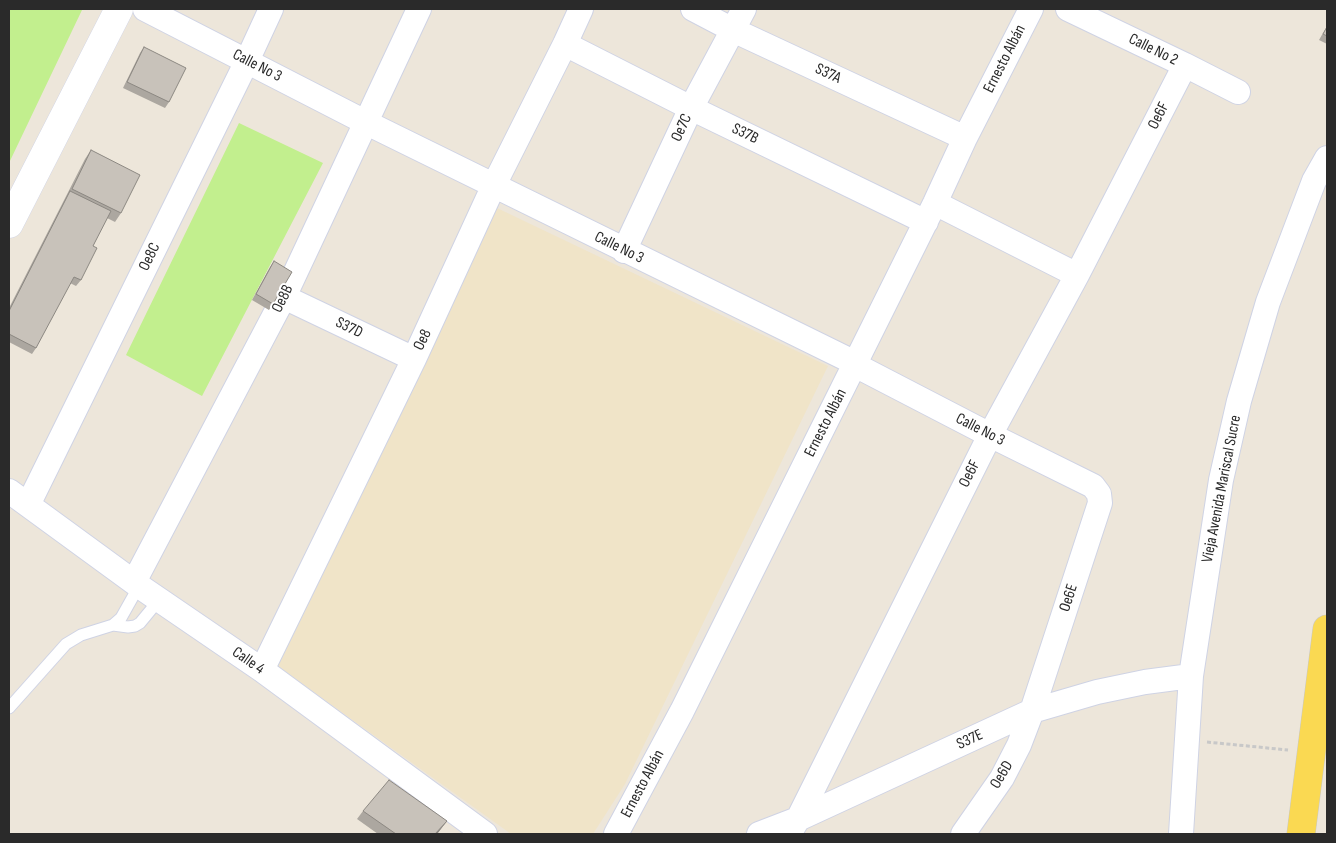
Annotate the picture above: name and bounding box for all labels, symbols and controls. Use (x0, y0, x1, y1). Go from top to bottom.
street label: Ernesto Albán (980, 22, 1030, 96)
street label: Calle No 2 (1125, 30, 1181, 70)
street label: Calle No 3 (229, 46, 285, 86)
street label: S37A (812, 60, 844, 88)
street label: Oe6F (1144, 99, 1174, 133)
street label: Oe7C (667, 111, 697, 145)
street label: S37B (729, 119, 761, 149)
street label: Calle No 3 (591, 228, 647, 268)
street label: Oe8C (135, 240, 165, 274)
street label: Oe8B (268, 282, 298, 316)
street label: S37D (332, 313, 366, 343)
street label: Oe8 (410, 326, 436, 354)
street label: Ernesto Albán (801, 386, 851, 460)
street label: Calle No 3 (952, 410, 1008, 450)
street label: Vieja Avenida Mariscal Sucre (1198, 414, 1246, 564)
street label: Oe6F (955, 457, 985, 491)
street label: Oe6E (1056, 582, 1082, 614)
street label: Calle 4 (228, 643, 268, 679)
street label: S37E (954, 726, 986, 754)
street label: Ernesto Albán (617, 747, 669, 821)
street label: Oe6D (986, 758, 1018, 792)

